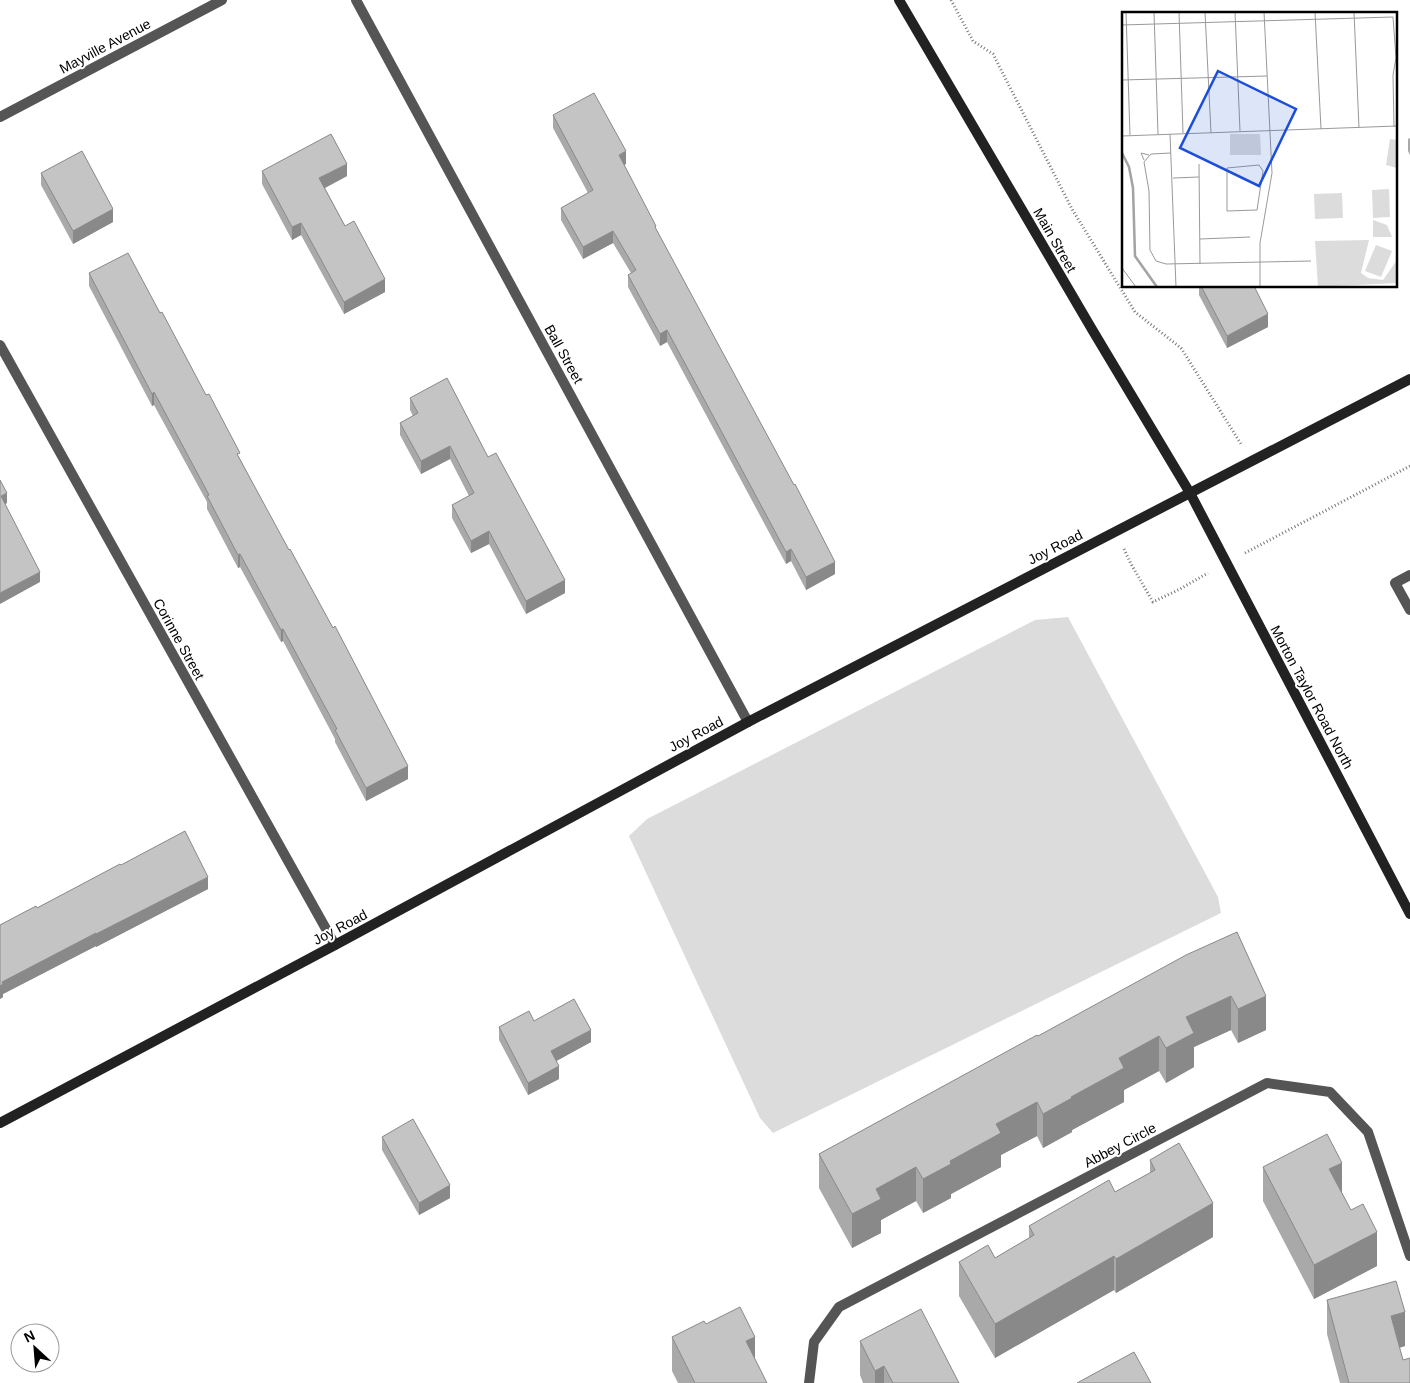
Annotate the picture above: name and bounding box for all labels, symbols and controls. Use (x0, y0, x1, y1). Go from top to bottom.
inset map (1122, 12, 1398, 288)
street label: Mayville Avenue (57, 15, 153, 77)
street label: Main Street (1030, 205, 1080, 275)
street label: Ball Street (541, 322, 587, 386)
street label: Joy Road (1025, 526, 1085, 568)
street label: Corinne Street (150, 596, 208, 682)
street label: Morton Taylor Road North (1267, 623, 1357, 771)
street label: Joy Road (666, 713, 726, 755)
street label: Joy Road (310, 906, 370, 948)
street label: Abbey Circle (1081, 1119, 1159, 1171)
north arrow (10, 1323, 60, 1373)
text: N (21, 1327, 37, 1346)

